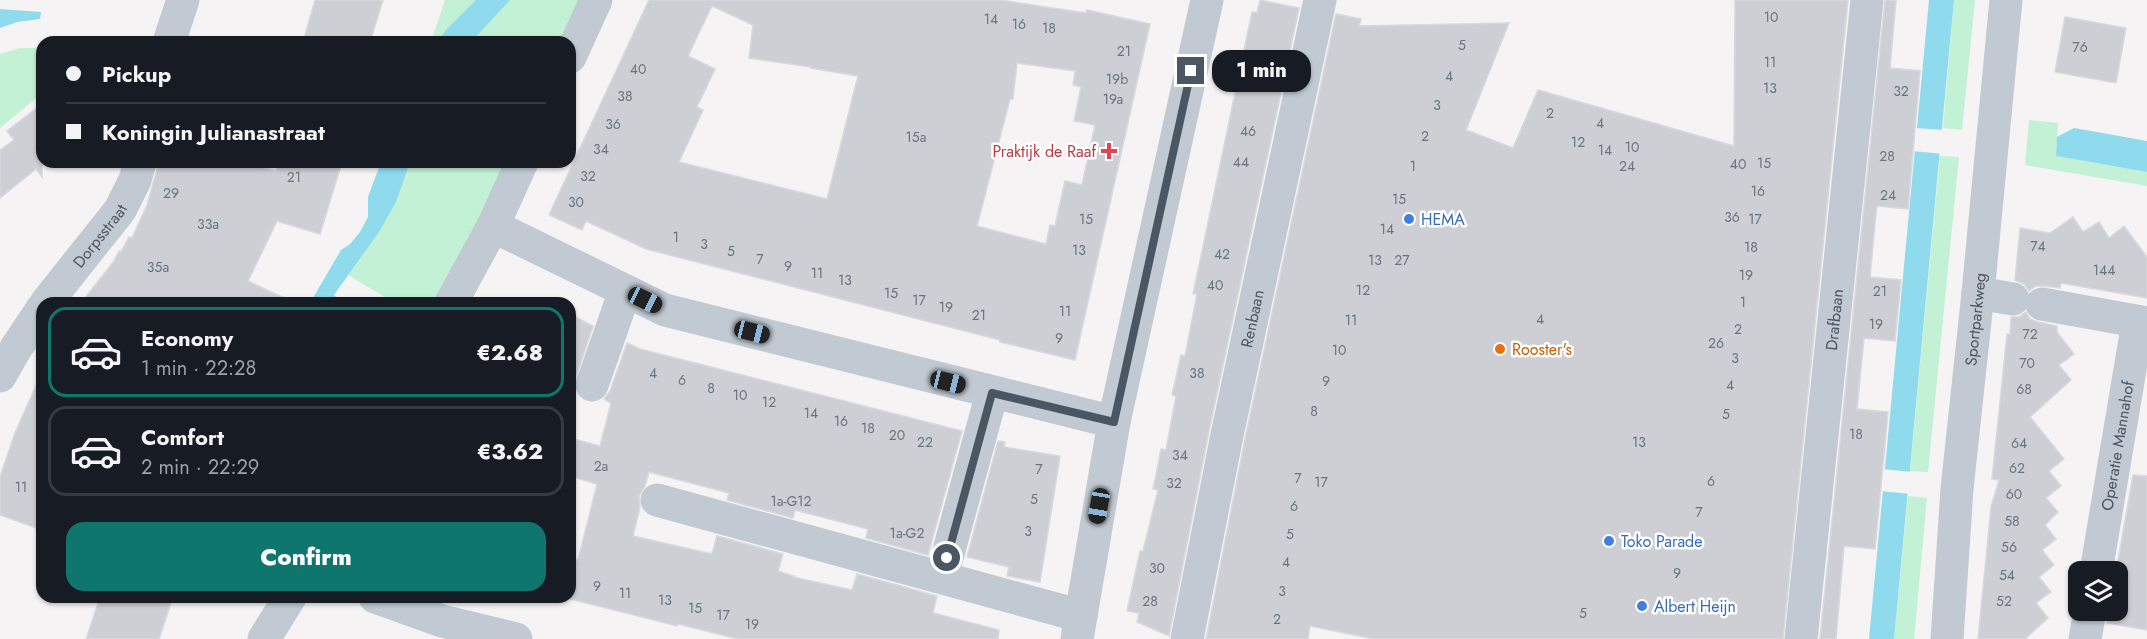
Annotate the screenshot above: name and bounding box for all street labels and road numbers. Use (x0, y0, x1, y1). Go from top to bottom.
street label: Dorpsstraat (67, 200, 133, 273)
street label: Sportparkweg (1959, 272, 1991, 367)
street label: Renbaan (1235, 287, 1269, 350)
street label: Drafbaan (1819, 288, 1849, 352)
street label: Operatie Mannahof (2095, 379, 2139, 512)

